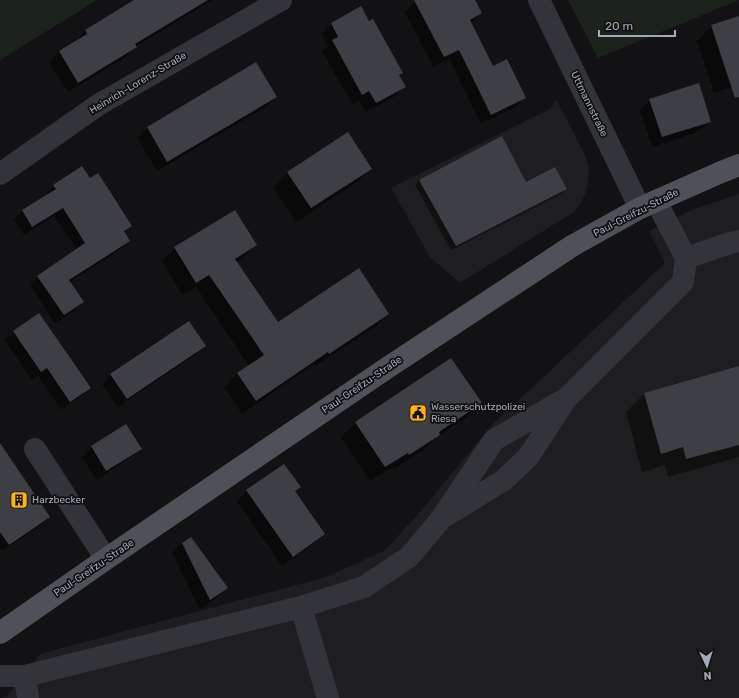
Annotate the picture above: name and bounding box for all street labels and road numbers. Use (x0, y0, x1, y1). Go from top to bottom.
street label: Heinrich-Lorenz-Straße (87, 49, 189, 117)
street label: Uttmannstraße (568, 69, 610, 139)
street label: Paul-Greifzu-Straße (591, 186, 681, 240)
street label: Paul-Greifzu-Straße (320, 353, 405, 416)
street label: Paul-Greifzu-Straße (52, 536, 137, 599)

